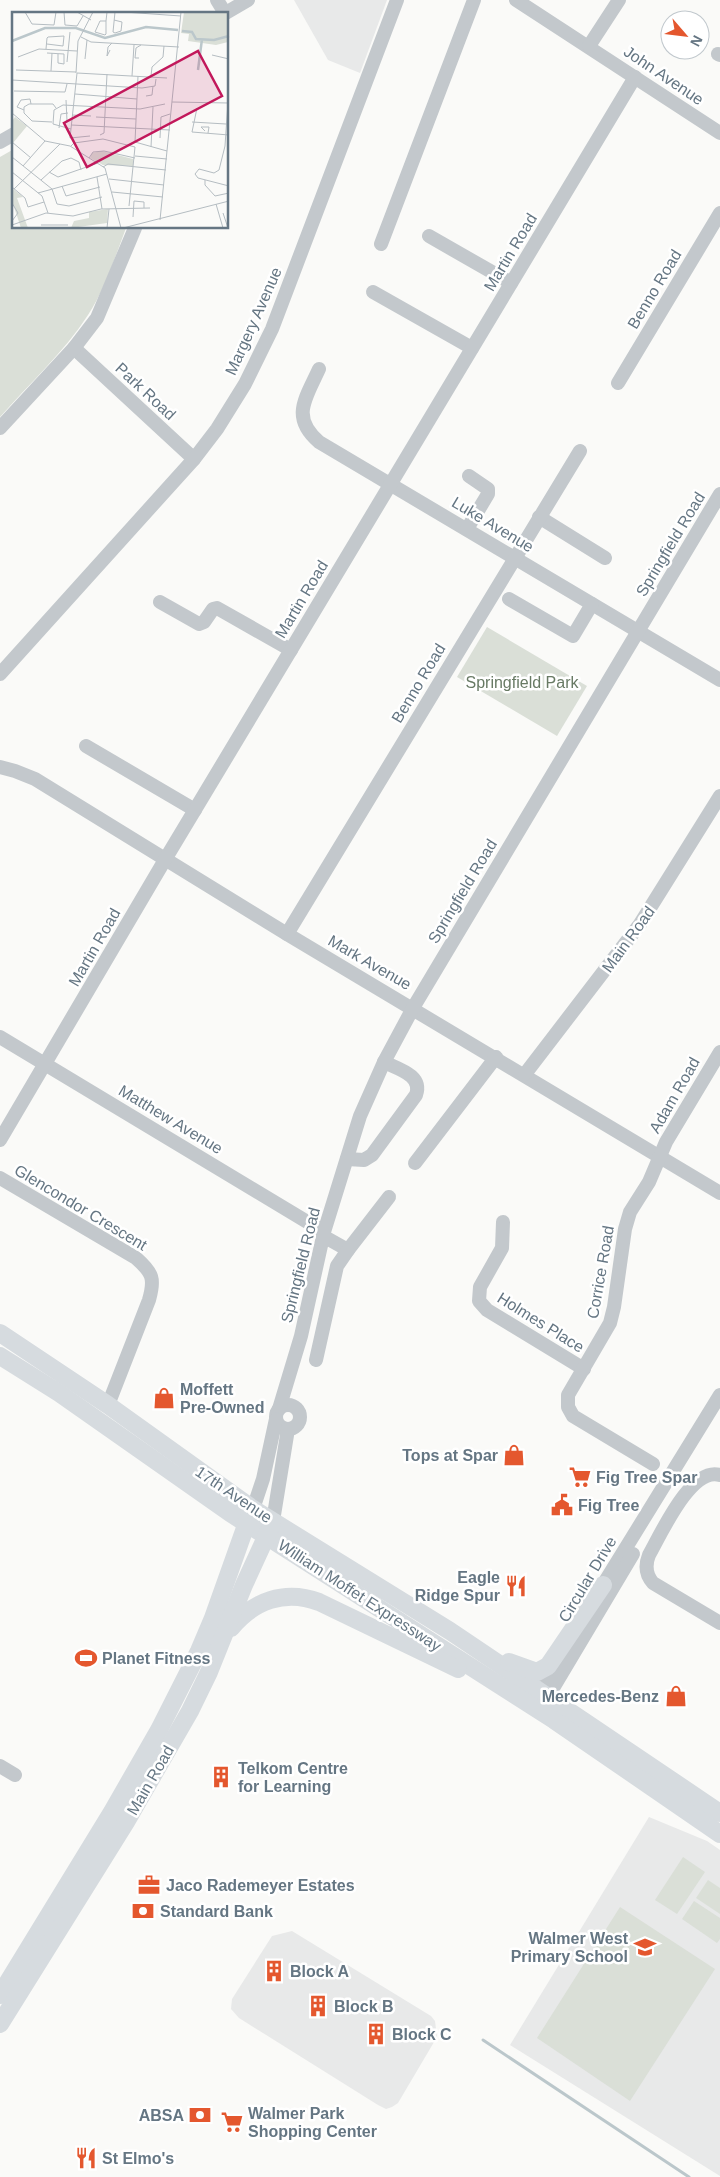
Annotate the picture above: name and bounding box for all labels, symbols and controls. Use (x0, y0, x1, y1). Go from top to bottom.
north arrow (660, 10, 710, 60)
inset map (12, 12, 229, 229)
text: N (687, 33, 706, 49)
street label: John Avenue (621, 43, 707, 108)
street label: Martin Road (481, 211, 540, 294)
street label: Benno Road (624, 247, 685, 332)
street label: Margery Avenue (222, 265, 285, 378)
street label: Park Road (112, 359, 179, 423)
street label: Springfield Road (633, 489, 708, 599)
street label: Luke Avenue (449, 493, 537, 556)
street label: Martin Road (272, 558, 331, 641)
street label: Benno Road (388, 641, 449, 726)
park label: Springfield Park (466, 674, 579, 691)
street label: Springfield Road (425, 836, 500, 946)
street label: Main Road (599, 903, 658, 976)
street label: Martin Road (65, 905, 124, 989)
street label: Mark Avenue (325, 932, 414, 993)
street label: Adam Road (646, 1054, 703, 1136)
street label: Matthew Avenue (116, 1082, 226, 1157)
street label: Glencondor Crescent (12, 1161, 150, 1254)
street label: Springfield Road (278, 1206, 323, 1325)
street label: Corrice Road (584, 1224, 617, 1320)
street label: Holmes Place (494, 1289, 587, 1356)
place label: Moffett Pre-Owned (180, 1381, 264, 1416)
shop icon: Moffett Pre-Owned (151, 1385, 177, 1411)
shop icon: Tops at Spar (501, 1442, 527, 1468)
place label: Tops at Spar (402, 1447, 498, 1464)
street label: 17th Avenue (192, 1463, 275, 1526)
supermarket icon: Fig Tree Spar (567, 1464, 593, 1490)
place label: Fig Tree Spar (596, 1469, 697, 1486)
public building icon: Fig Tree (549, 1492, 575, 1518)
place label: Fig Tree (578, 1497, 639, 1514)
street label: Circular Drive (555, 1533, 620, 1625)
street label: William Moffet Expressway (275, 1536, 444, 1655)
place label: Eagle Ridge Spur (415, 1569, 500, 1604)
restaurant icon: Eagle Ridge Spur (503, 1573, 529, 1599)
sports icon: Planet Fitness (73, 1645, 99, 1671)
place label: Planet Fitness (102, 1650, 211, 1667)
shop icon: Mercedes-Benz (663, 1683, 689, 1709)
place label: Mercedes-Benz (542, 1688, 659, 1705)
street label: Main Road (124, 1742, 177, 1818)
place label: Telkom Centre for Learning (238, 1760, 348, 1795)
building icon: Telkom Centre for Learning (208, 1764, 234, 1790)
office icon: Jaco Rademeyer Estates (136, 1872, 162, 1898)
place label: Jaco Rademeyer Estates (166, 1877, 355, 1894)
bank icon: Standard Bank (130, 1898, 156, 1924)
place label: Standard Bank (160, 1903, 273, 1920)
place label: Walmer West Primary School (511, 1930, 629, 1965)
school or university icon: Walmer West Primary School (632, 1934, 658, 1960)
building icon: Block A (261, 1958, 287, 1984)
place label: Block A (290, 1963, 349, 1980)
building icon: Block B (305, 1993, 331, 2019)
place label: Block B (334, 1998, 394, 2015)
building icon: Block C (363, 2021, 389, 2047)
place label: Block C (392, 2026, 452, 2043)
bank icon: ABSA (187, 2102, 213, 2128)
place label: Walmer Park Shopping Center (248, 2105, 377, 2140)
place label: ABSA (139, 2107, 184, 2124)
supermarket icon: Walmer Park Shopping Center (219, 2109, 245, 2135)
restaurant icon: St Elmo's (73, 2145, 99, 2171)
place label: St Elmo's (102, 2150, 174, 2167)

